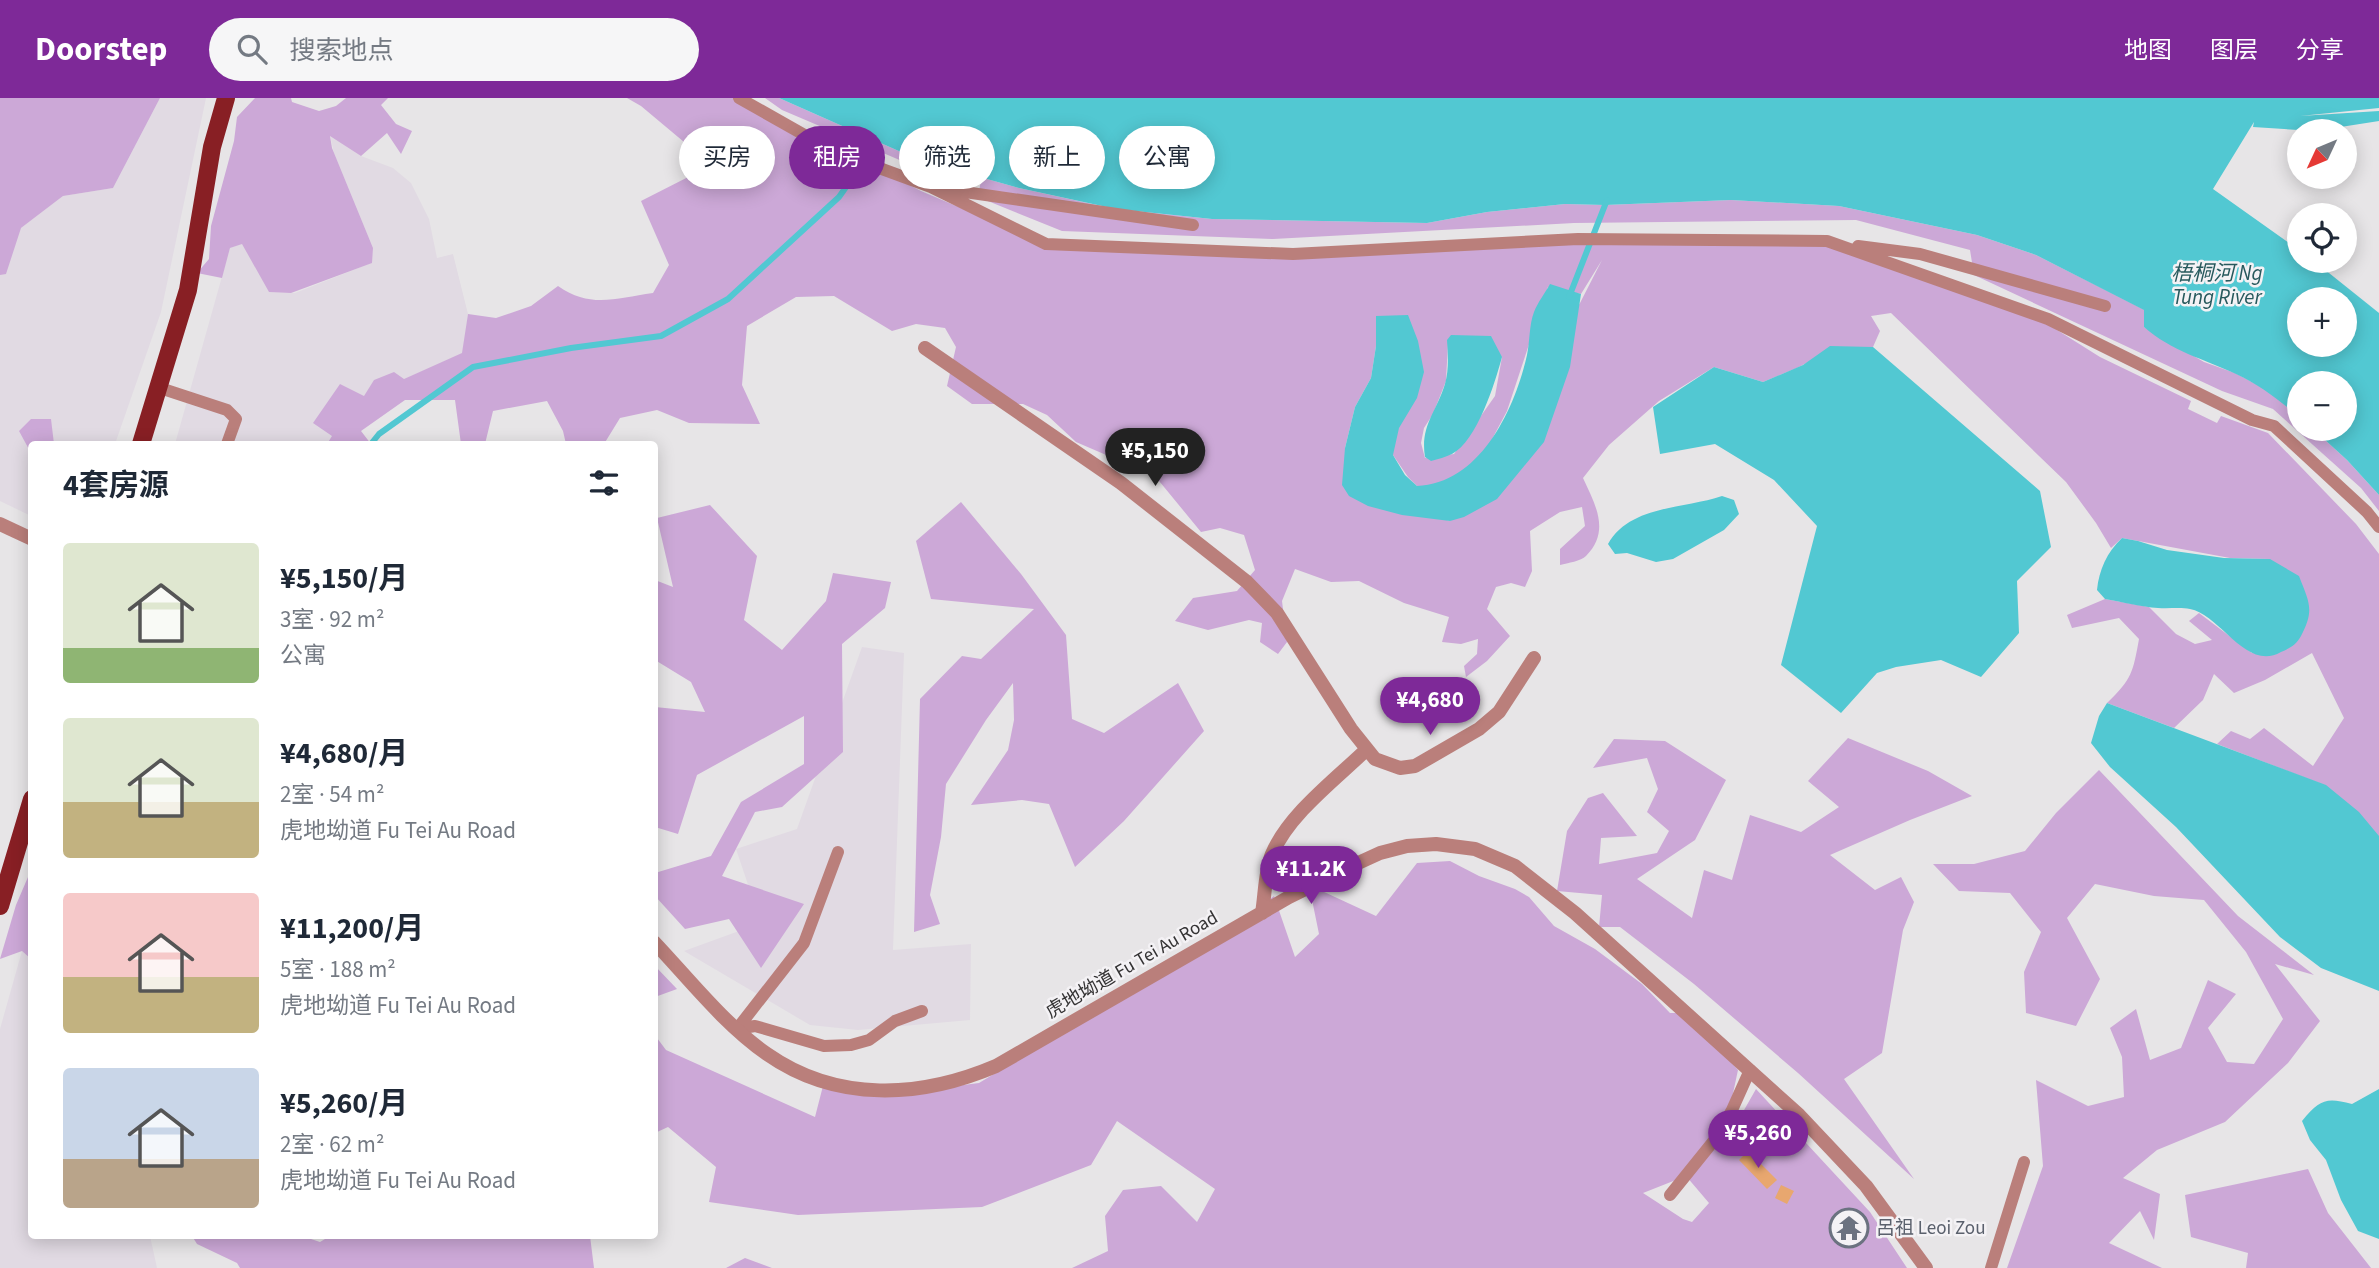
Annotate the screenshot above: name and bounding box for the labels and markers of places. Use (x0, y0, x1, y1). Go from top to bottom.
pin: ¥5,150 (1098, 428, 1212, 488)
pin: ¥4,680 (1373, 678, 1487, 737)
pin: ¥11.2K (1254, 846, 1368, 906)
pin: ¥5,260 (1701, 1110, 1815, 1170)
temple icon: 呂祖 Leoi Zou (1828, 1207, 1870, 1249)
place label: 呂祖 Leoi Zou (1876, 1215, 1985, 1242)

